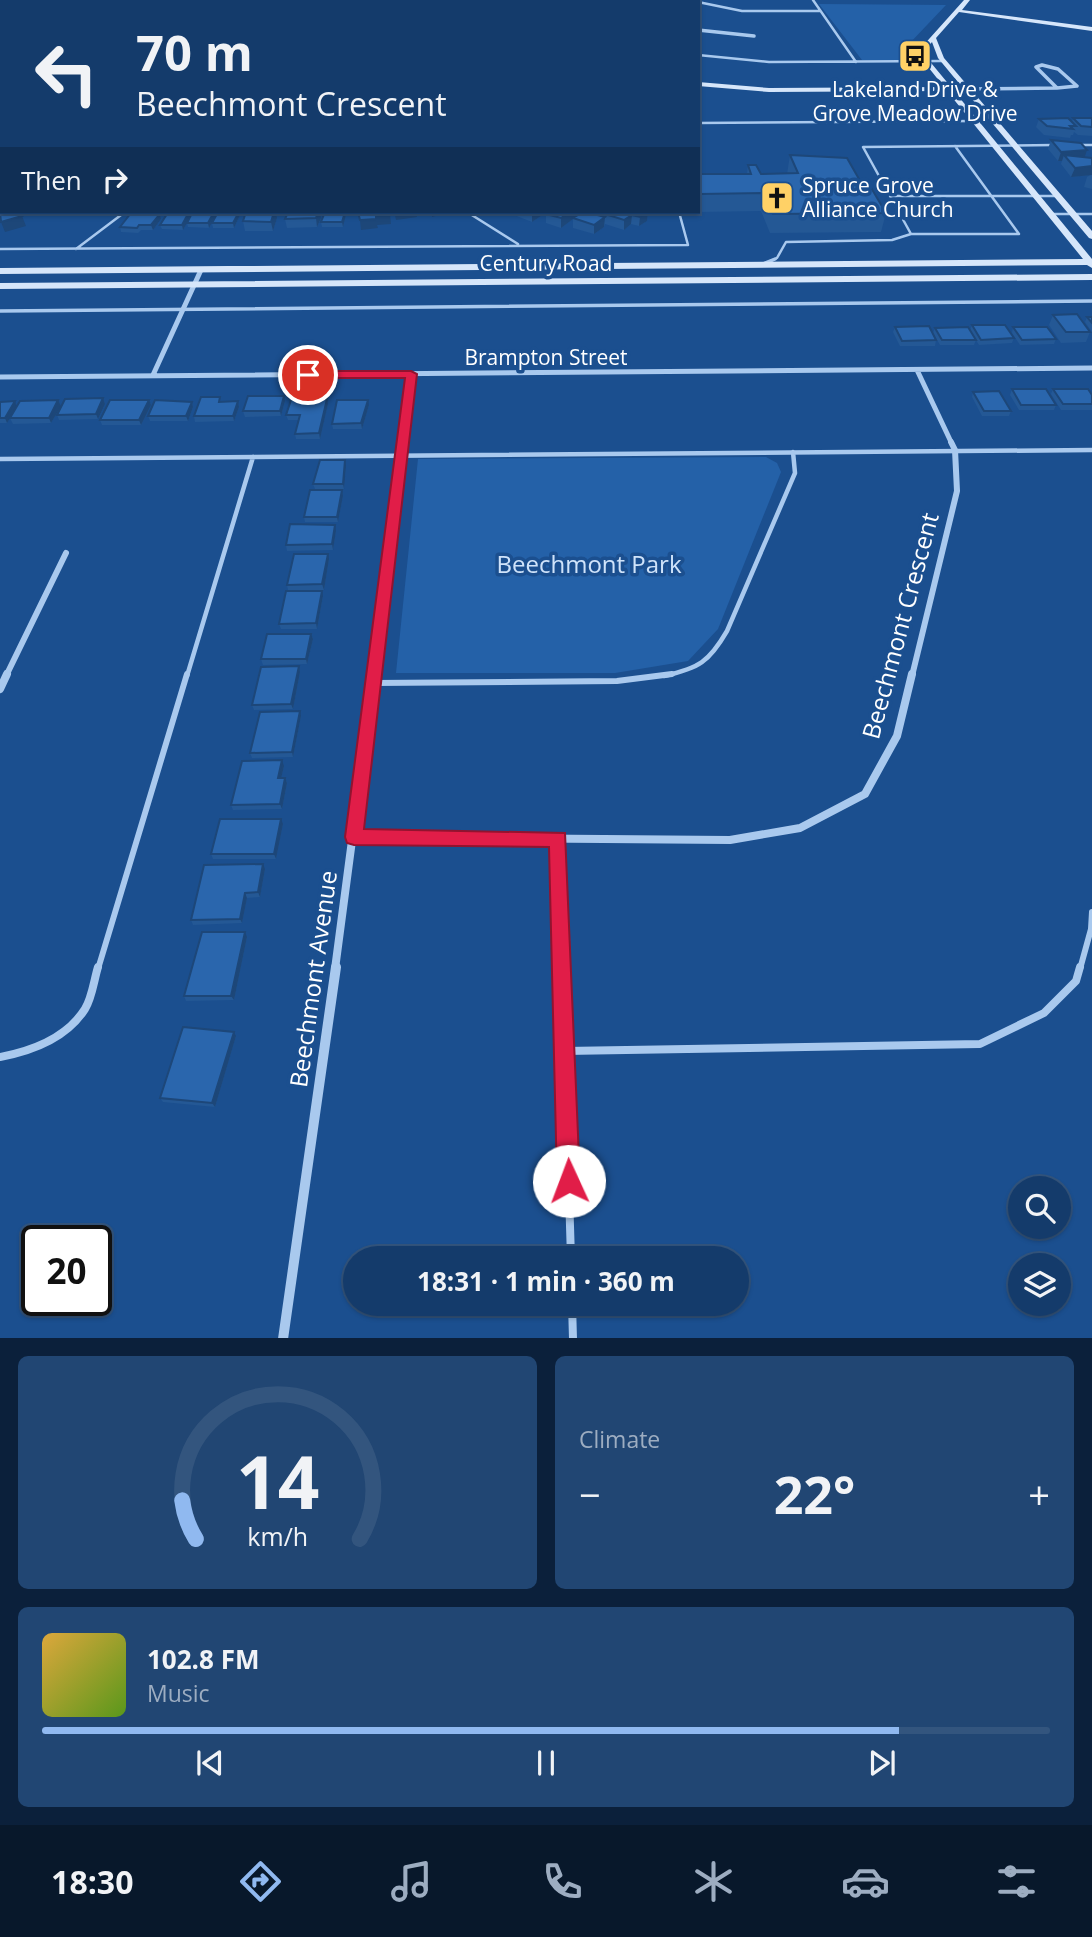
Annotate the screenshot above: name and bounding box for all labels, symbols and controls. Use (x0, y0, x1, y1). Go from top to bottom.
text: 70 m (136, 19, 253, 85)
icon: left (21, 28, 112, 119)
bus stop icon: Lakeland Drive & Grove Meadow Drive (896, 37, 934, 75)
place label: Lakeland Drive & Grove Meadow Drive (812, 75, 1018, 127)
text: Beechmont Crescent (136, 82, 447, 125)
icon: right (96, 161, 134, 199)
text: Then (21, 162, 82, 198)
place label: Spruce Grove Alliance Church (802, 171, 954, 223)
church icon: Spruce Grove Alliance Church (758, 179, 796, 217)
street label: Century Road (480, 249, 612, 277)
street label: Brampton Street (464, 343, 628, 371)
pin (278, 345, 338, 405)
icon: arrive (289, 356, 327, 394)
street label: Beechmont Crescent (853, 509, 946, 742)
park label: Beechmont Park (496, 547, 682, 580)
street label: Beechmont Avenue (281, 868, 344, 1089)
position arrow (532, 1144, 606, 1218)
map controls (1008, 1176, 1071, 1316)
button: search (1008, 1176, 1071, 1239)
speed limit sign: 20 (21, 1225, 112, 1316)
button: layers (1008, 1253, 1071, 1316)
text: 18:31 · 1 min · 360 m (417, 1263, 675, 1299)
text: Climate (579, 1423, 660, 1455)
text: 14 (236, 1431, 319, 1530)
text: 22° (774, 1458, 855, 1529)
text: − (579, 1468, 601, 1520)
text: + (1028, 1468, 1050, 1520)
text: km/h (247, 1518, 308, 1552)
text: 102.8 FM (147, 1641, 259, 1677)
text: Music (147, 1677, 210, 1709)
icon: previous (191, 1744, 229, 1782)
icon: pause (527, 1744, 565, 1782)
icon: next (863, 1744, 901, 1782)
icon: directions (236, 1857, 285, 1906)
icon: music (387, 1857, 436, 1906)
icon: phone (538, 1857, 587, 1906)
icon: climate (689, 1857, 738, 1906)
icon: car (841, 1857, 890, 1906)
icon: filters (992, 1857, 1041, 1906)
text: 18:30 (51, 1860, 133, 1903)

